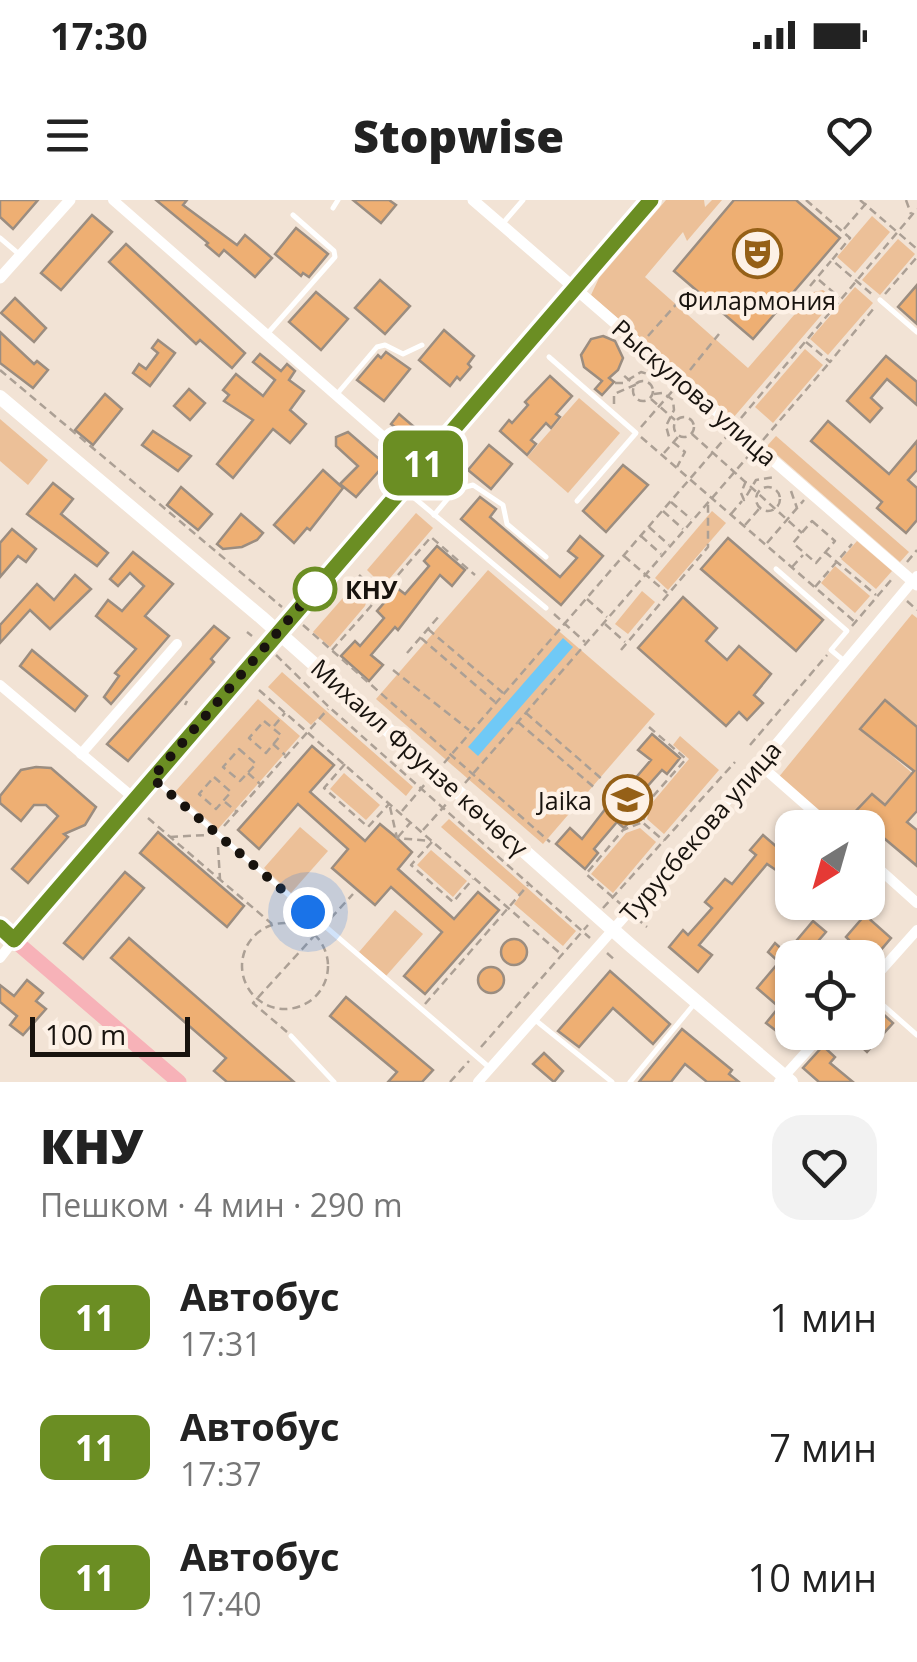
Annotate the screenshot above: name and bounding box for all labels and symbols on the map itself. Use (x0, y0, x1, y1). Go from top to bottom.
theatre icon: Филармония (731, 228, 783, 280)
place label: Филармония (678, 283, 836, 317)
street label: Рыскулова улица (605, 311, 785, 473)
line badge: 11 (378, 430, 468, 496)
marker: КНУ (294, 568, 336, 610)
place label: КНУ (345, 572, 398, 606)
street label: Михаил Фрунзе көчөсү (304, 650, 536, 864)
street label: Турусбекова улица (612, 733, 788, 929)
school or university icon: Jaika (601, 774, 653, 826)
place label: Jaika (536, 783, 592, 817)
north arrow (775, 810, 885, 920)
your location (283, 887, 333, 937)
scale bar (30, 1012, 190, 1056)

